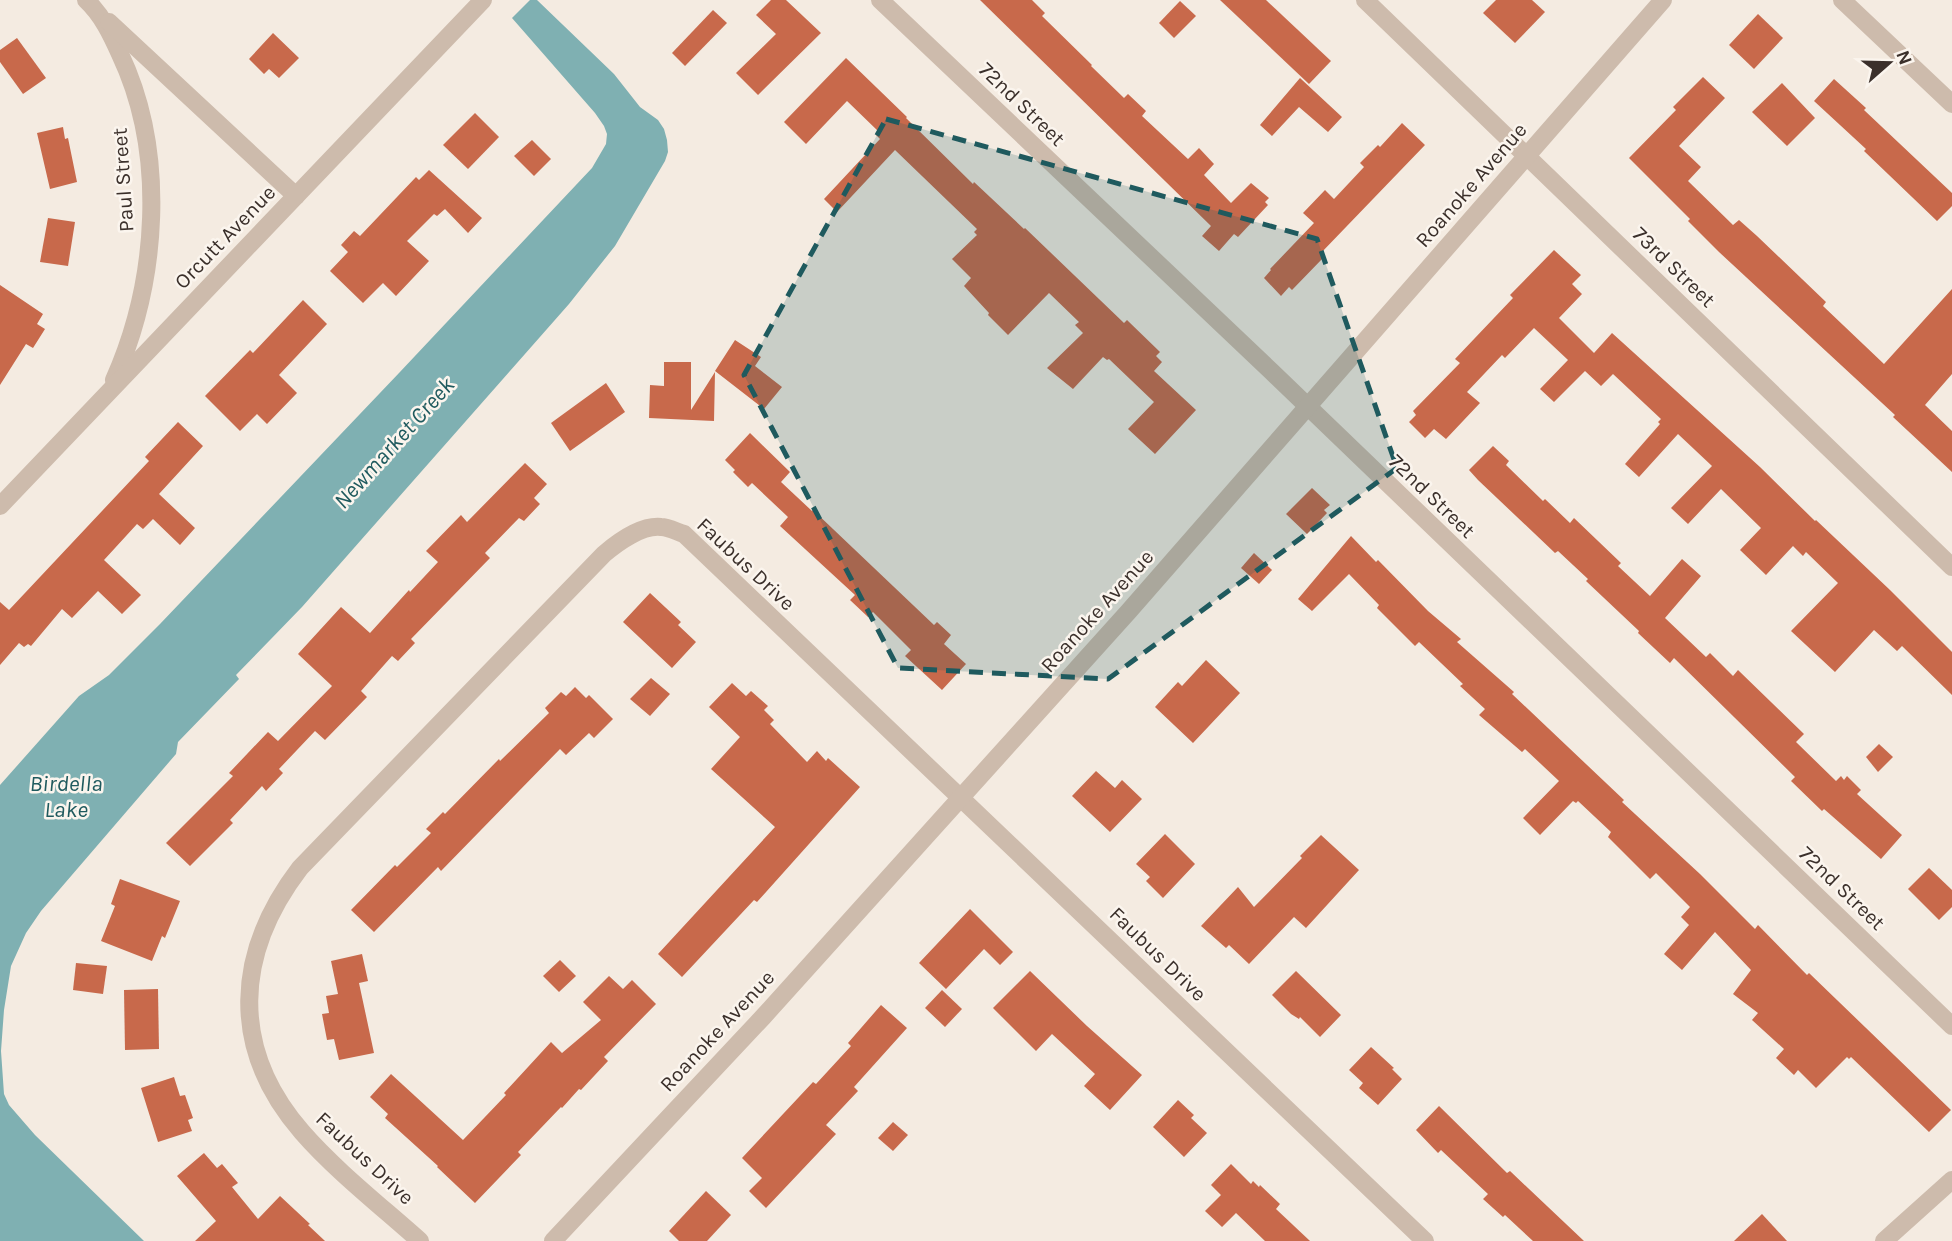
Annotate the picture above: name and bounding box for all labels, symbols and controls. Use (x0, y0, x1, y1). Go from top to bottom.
north arrow (1854, 28, 1924, 98)
text: N (1891, 47, 1917, 68)
street label: 72nd Street (974, 57, 1070, 151)
street label: Roanoke Avenue (1411, 118, 1531, 252)
street label: Paul Street (107, 127, 139, 233)
street label: Orcutt Avenue (170, 180, 280, 294)
street label: 73rd Street (1628, 222, 1720, 312)
water label: Newmarket Creek (328, 372, 460, 514)
street label: 72nd Street (1384, 449, 1480, 543)
street label: Faubus Drive (692, 513, 800, 615)
street label: Roanoke Avenue (1036, 545, 1158, 677)
water label: Birdella Lake (29, 770, 103, 823)
street label: 72nd Street (1794, 841, 1890, 935)
street label: Faubus Drive (1105, 902, 1211, 1006)
street label: Roanoke Avenue (655, 965, 779, 1097)
street label: Faubus Drive (311, 1107, 419, 1209)

